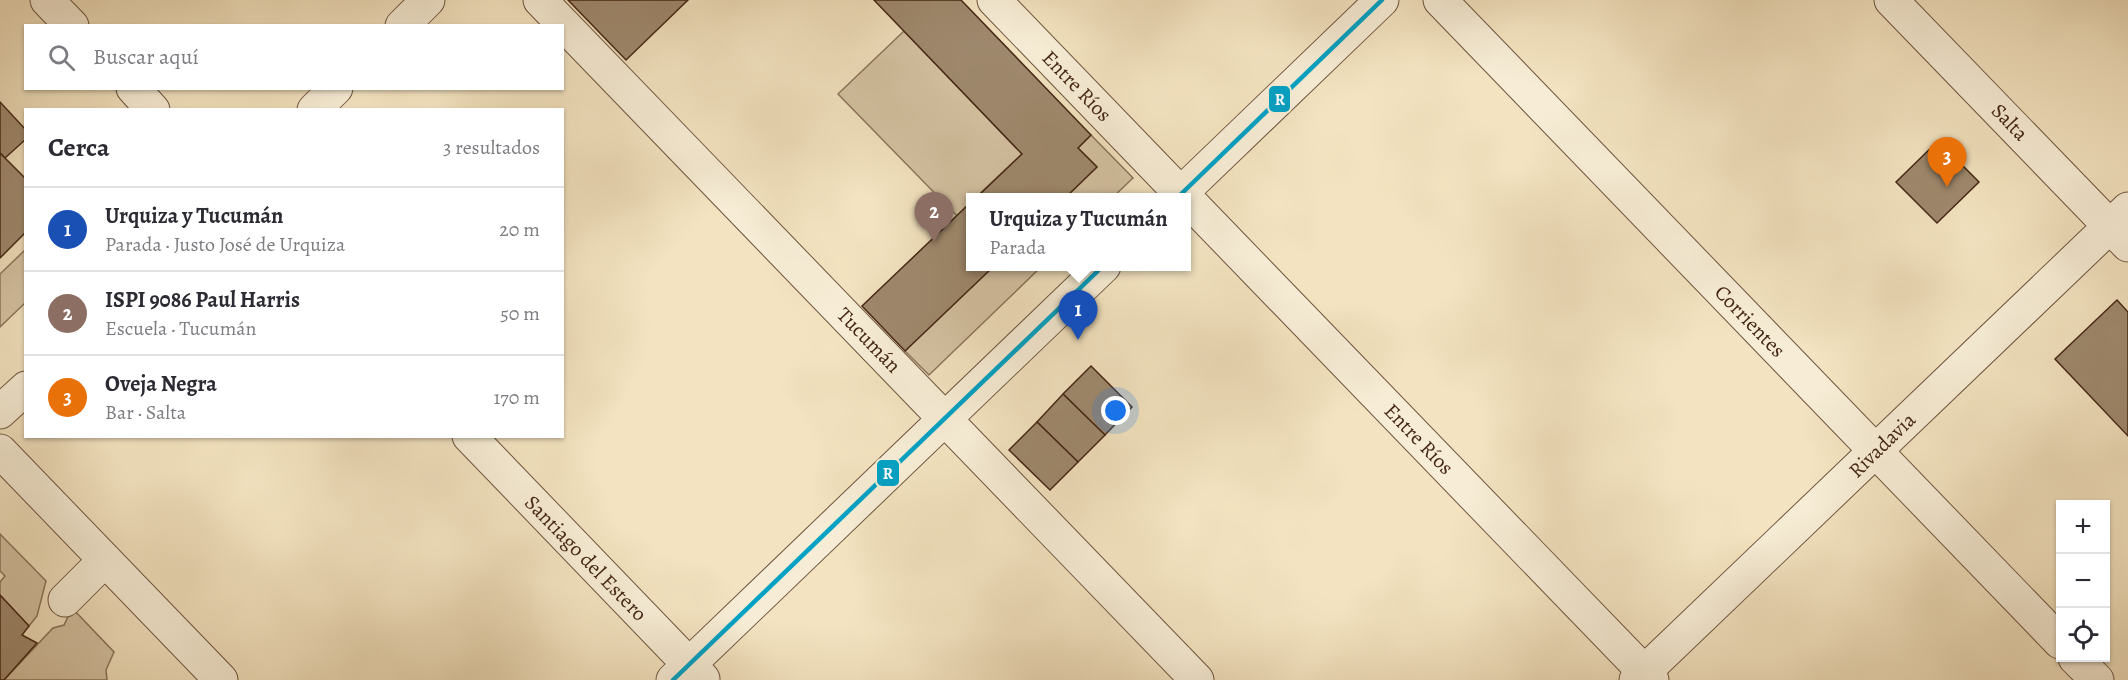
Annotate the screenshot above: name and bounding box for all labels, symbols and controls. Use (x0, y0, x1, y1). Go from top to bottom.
search box (24, 24, 564, 90)
icon: search (45, 41, 78, 74)
text: Buscar aquí (93, 42, 199, 72)
street label: Entre Ríos (1036, 44, 1118, 128)
line badge: R (1268, 85, 1291, 113)
text: R (1275, 89, 1286, 111)
street label: Salta (1985, 97, 2035, 147)
text: Cerca (48, 130, 110, 165)
text: 3 resultados (443, 134, 540, 161)
pin: 3 (1928, 138, 1966, 187)
pin: 2 (914, 192, 954, 242)
popup (966, 193, 1191, 271)
text: Urquiza y Tucumán (105, 201, 283, 231)
text: Urquiza y Tucumán (989, 204, 1168, 234)
text: 1 (64, 216, 71, 243)
text: 20 m (499, 216, 540, 243)
text: Parada · Justo José de Urquiza (105, 231, 345, 258)
text: Parada (989, 234, 1046, 261)
street label: Corrientes (1708, 279, 1792, 363)
text: ISPI 9086 Paul Harris (105, 285, 300, 315)
pin: 1 (1058, 290, 1098, 340)
text: 2 (63, 300, 72, 327)
text: 50 m (500, 300, 540, 327)
street label: Tucumán (831, 301, 907, 379)
text: Escuela · Tucumán (105, 315, 257, 342)
text: Oveja Negra (105, 369, 217, 399)
text: 3 (63, 384, 72, 411)
text: 170 m (494, 384, 540, 411)
your location (1101, 396, 1130, 425)
street label: Entre Ríos (1378, 397, 1460, 481)
text: Bar · Salta (105, 399, 186, 426)
street label: Rivadavia (1842, 406, 1922, 484)
line badge: R (876, 459, 900, 487)
text: R (883, 463, 894, 485)
street label: Santiago del Estero (519, 489, 653, 627)
map controls (2056, 500, 2110, 662)
button: + (2056, 500, 2110, 554)
button: − (2056, 554, 2110, 608)
button: locate (2056, 608, 2110, 662)

